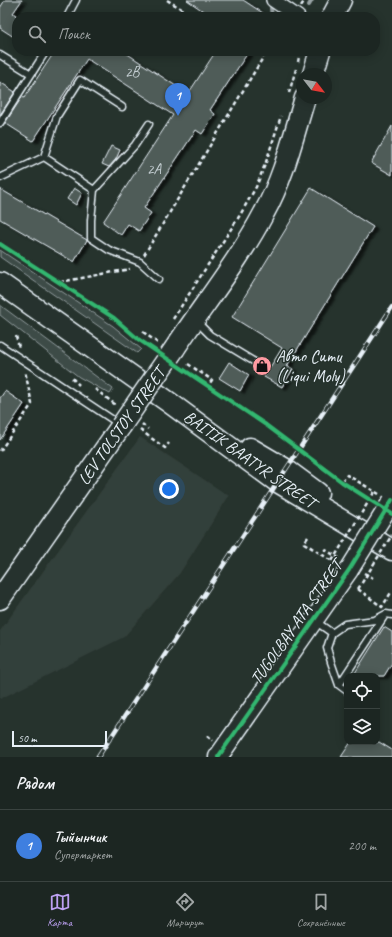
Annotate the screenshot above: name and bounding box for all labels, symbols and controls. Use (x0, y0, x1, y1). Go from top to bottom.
search box (12, 12, 380, 56)
icon: search (26, 23, 48, 45)
text: Поиск (58, 25, 90, 44)
house number: 2В (125, 63, 141, 82)
north arrow (296, 68, 332, 104)
pin: 1 (165, 83, 191, 116)
house number: 2А (147, 160, 163, 179)
place label: Авто Сити (Liqui Moly) (276, 346, 346, 387)
shop icon: Авто Сити (Liqui Moly) (251, 355, 273, 377)
street label: LEV TOLSTOY STREET (73, 360, 172, 489)
street label: BAITIK BAATYR STREET (180, 406, 323, 515)
your location (159, 479, 179, 499)
street label: TUGOLBAY ATA STREET (246, 553, 349, 688)
map controls (344, 673, 380, 745)
button: locate (344, 673, 380, 709)
button: layers (344, 709, 380, 745)
scale bar (12, 729, 107, 748)
text: 50 m (18, 731, 37, 745)
text: Рядом (16, 773, 54, 794)
text: Тыйынчик (54, 828, 107, 847)
text: 1 (26, 838, 32, 854)
text: 200 m (348, 838, 376, 854)
text: Супермаркет (54, 847, 112, 863)
tab: Карта (47, 891, 72, 929)
tab: Маршрут (167, 891, 203, 929)
tab: Сохранённые (297, 891, 345, 929)

